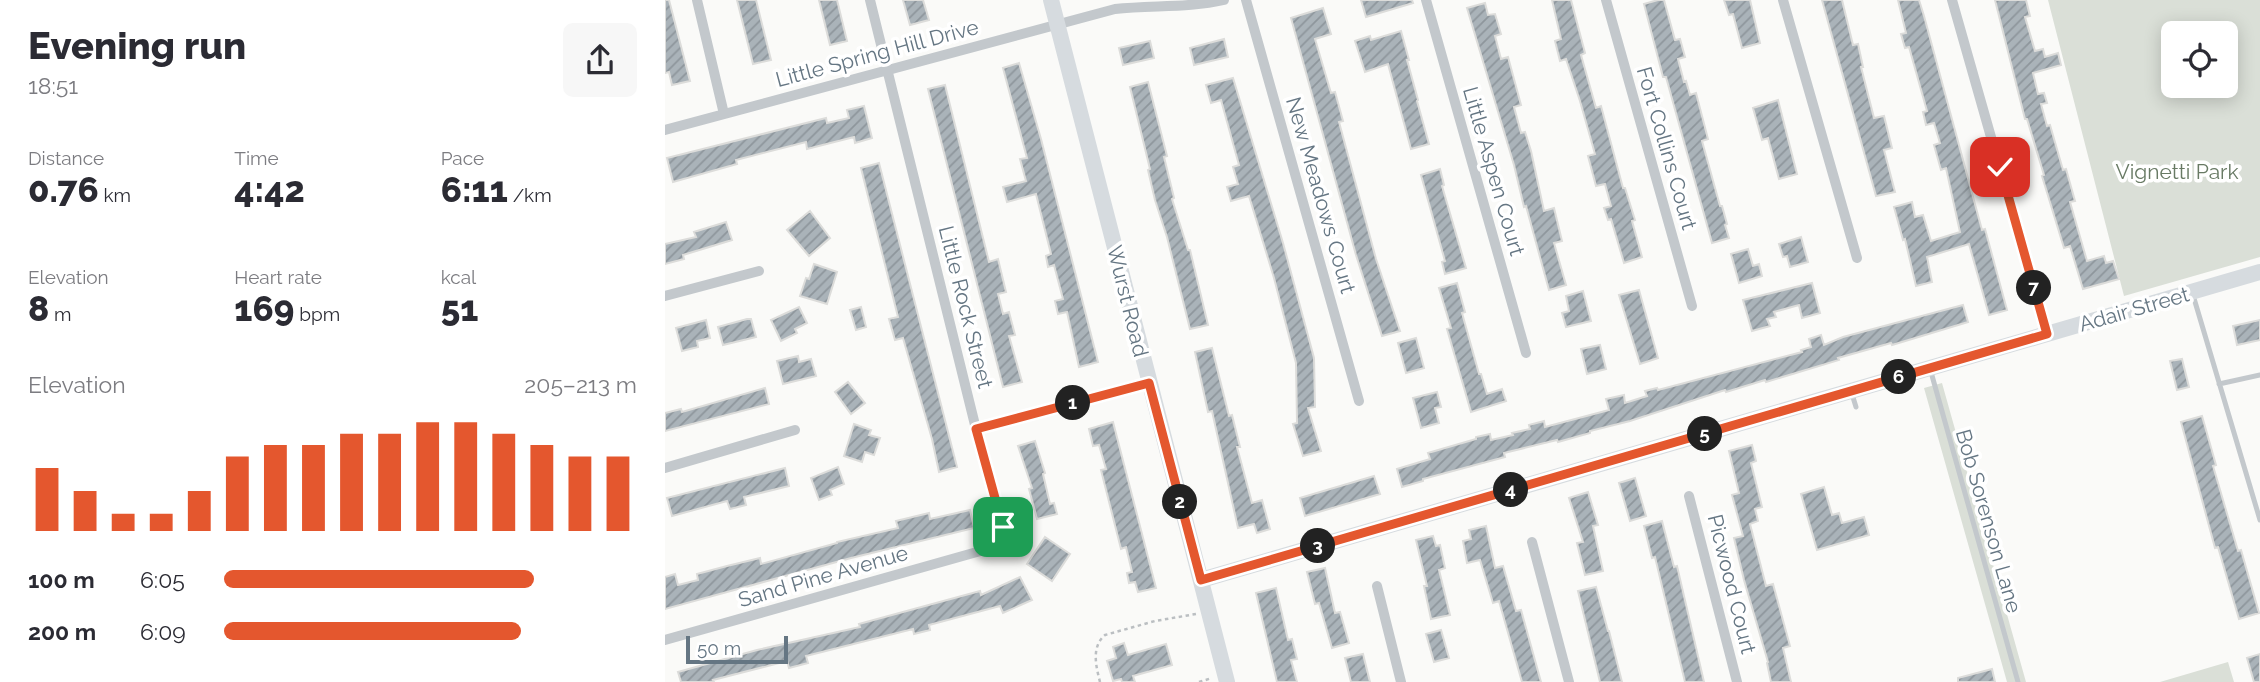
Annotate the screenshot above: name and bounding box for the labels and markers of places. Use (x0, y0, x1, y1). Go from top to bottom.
pin (1970, 137, 2030, 197)
pin: 7 (2017, 270, 2051, 306)
pin: 6 (1881, 360, 1917, 394)
pin: 1 (1055, 386, 1091, 420)
pin: 5 (1688, 416, 1723, 452)
pin: 4 (1493, 472, 1529, 508)
pin: 2 (1163, 484, 1197, 520)
pin (973, 497, 1033, 557)
pin: 3 (1301, 528, 1335, 564)

